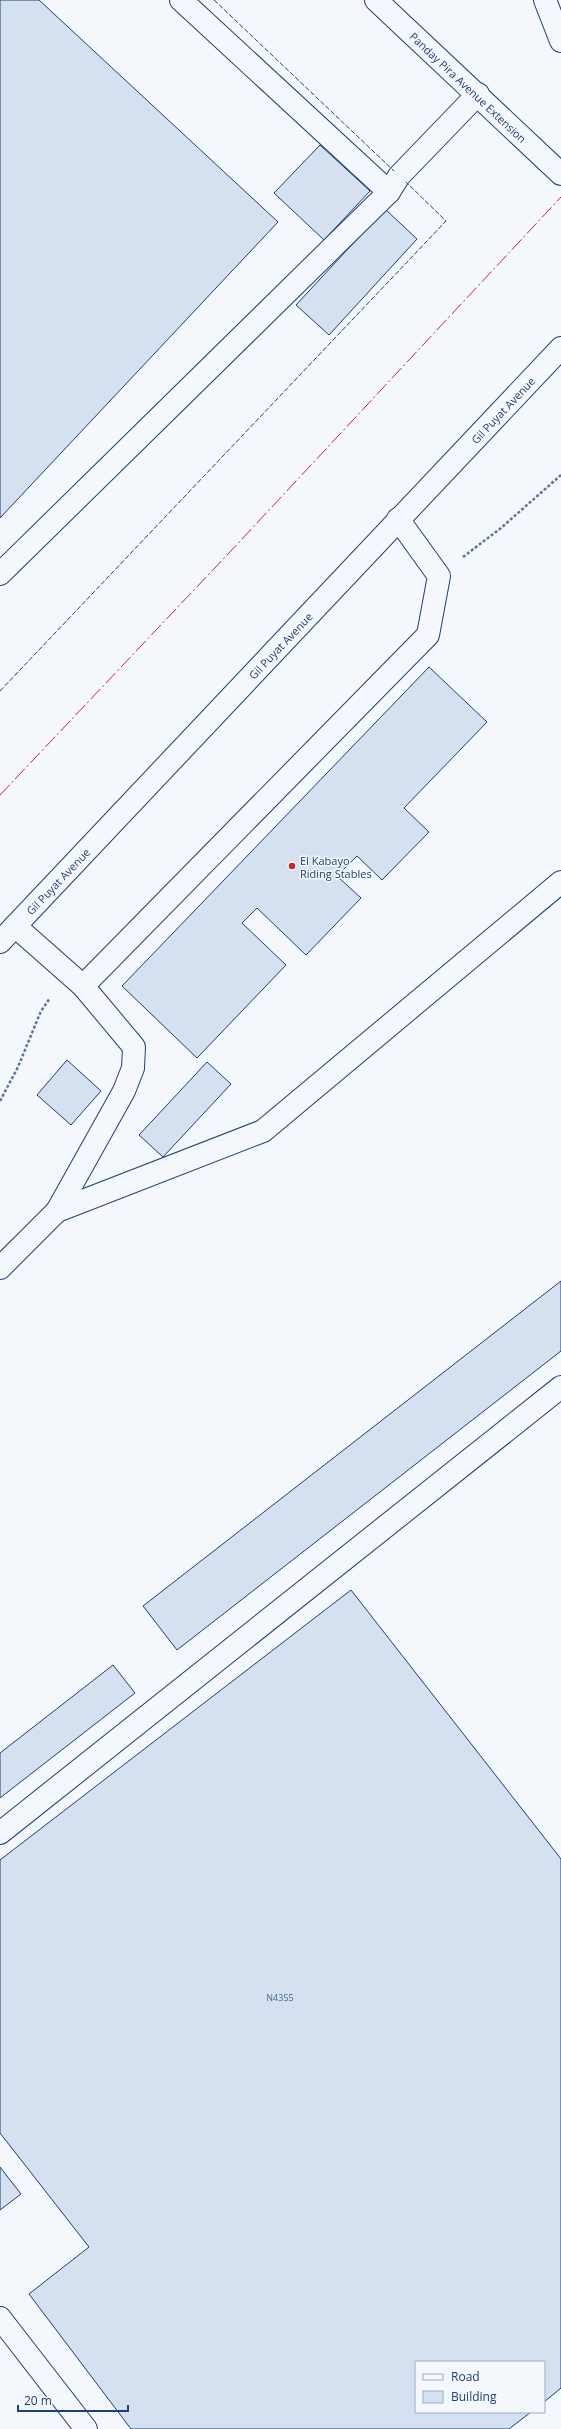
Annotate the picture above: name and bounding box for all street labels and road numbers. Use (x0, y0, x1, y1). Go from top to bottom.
street label: Panday Pira Avenue Extension (407, 28, 530, 146)
street label: Gil Puyat Avenue (467, 373, 538, 446)
street label: Gil Puyat Avenue (245, 609, 315, 682)
street label: Gil Puyat Avenue (23, 844, 93, 918)

